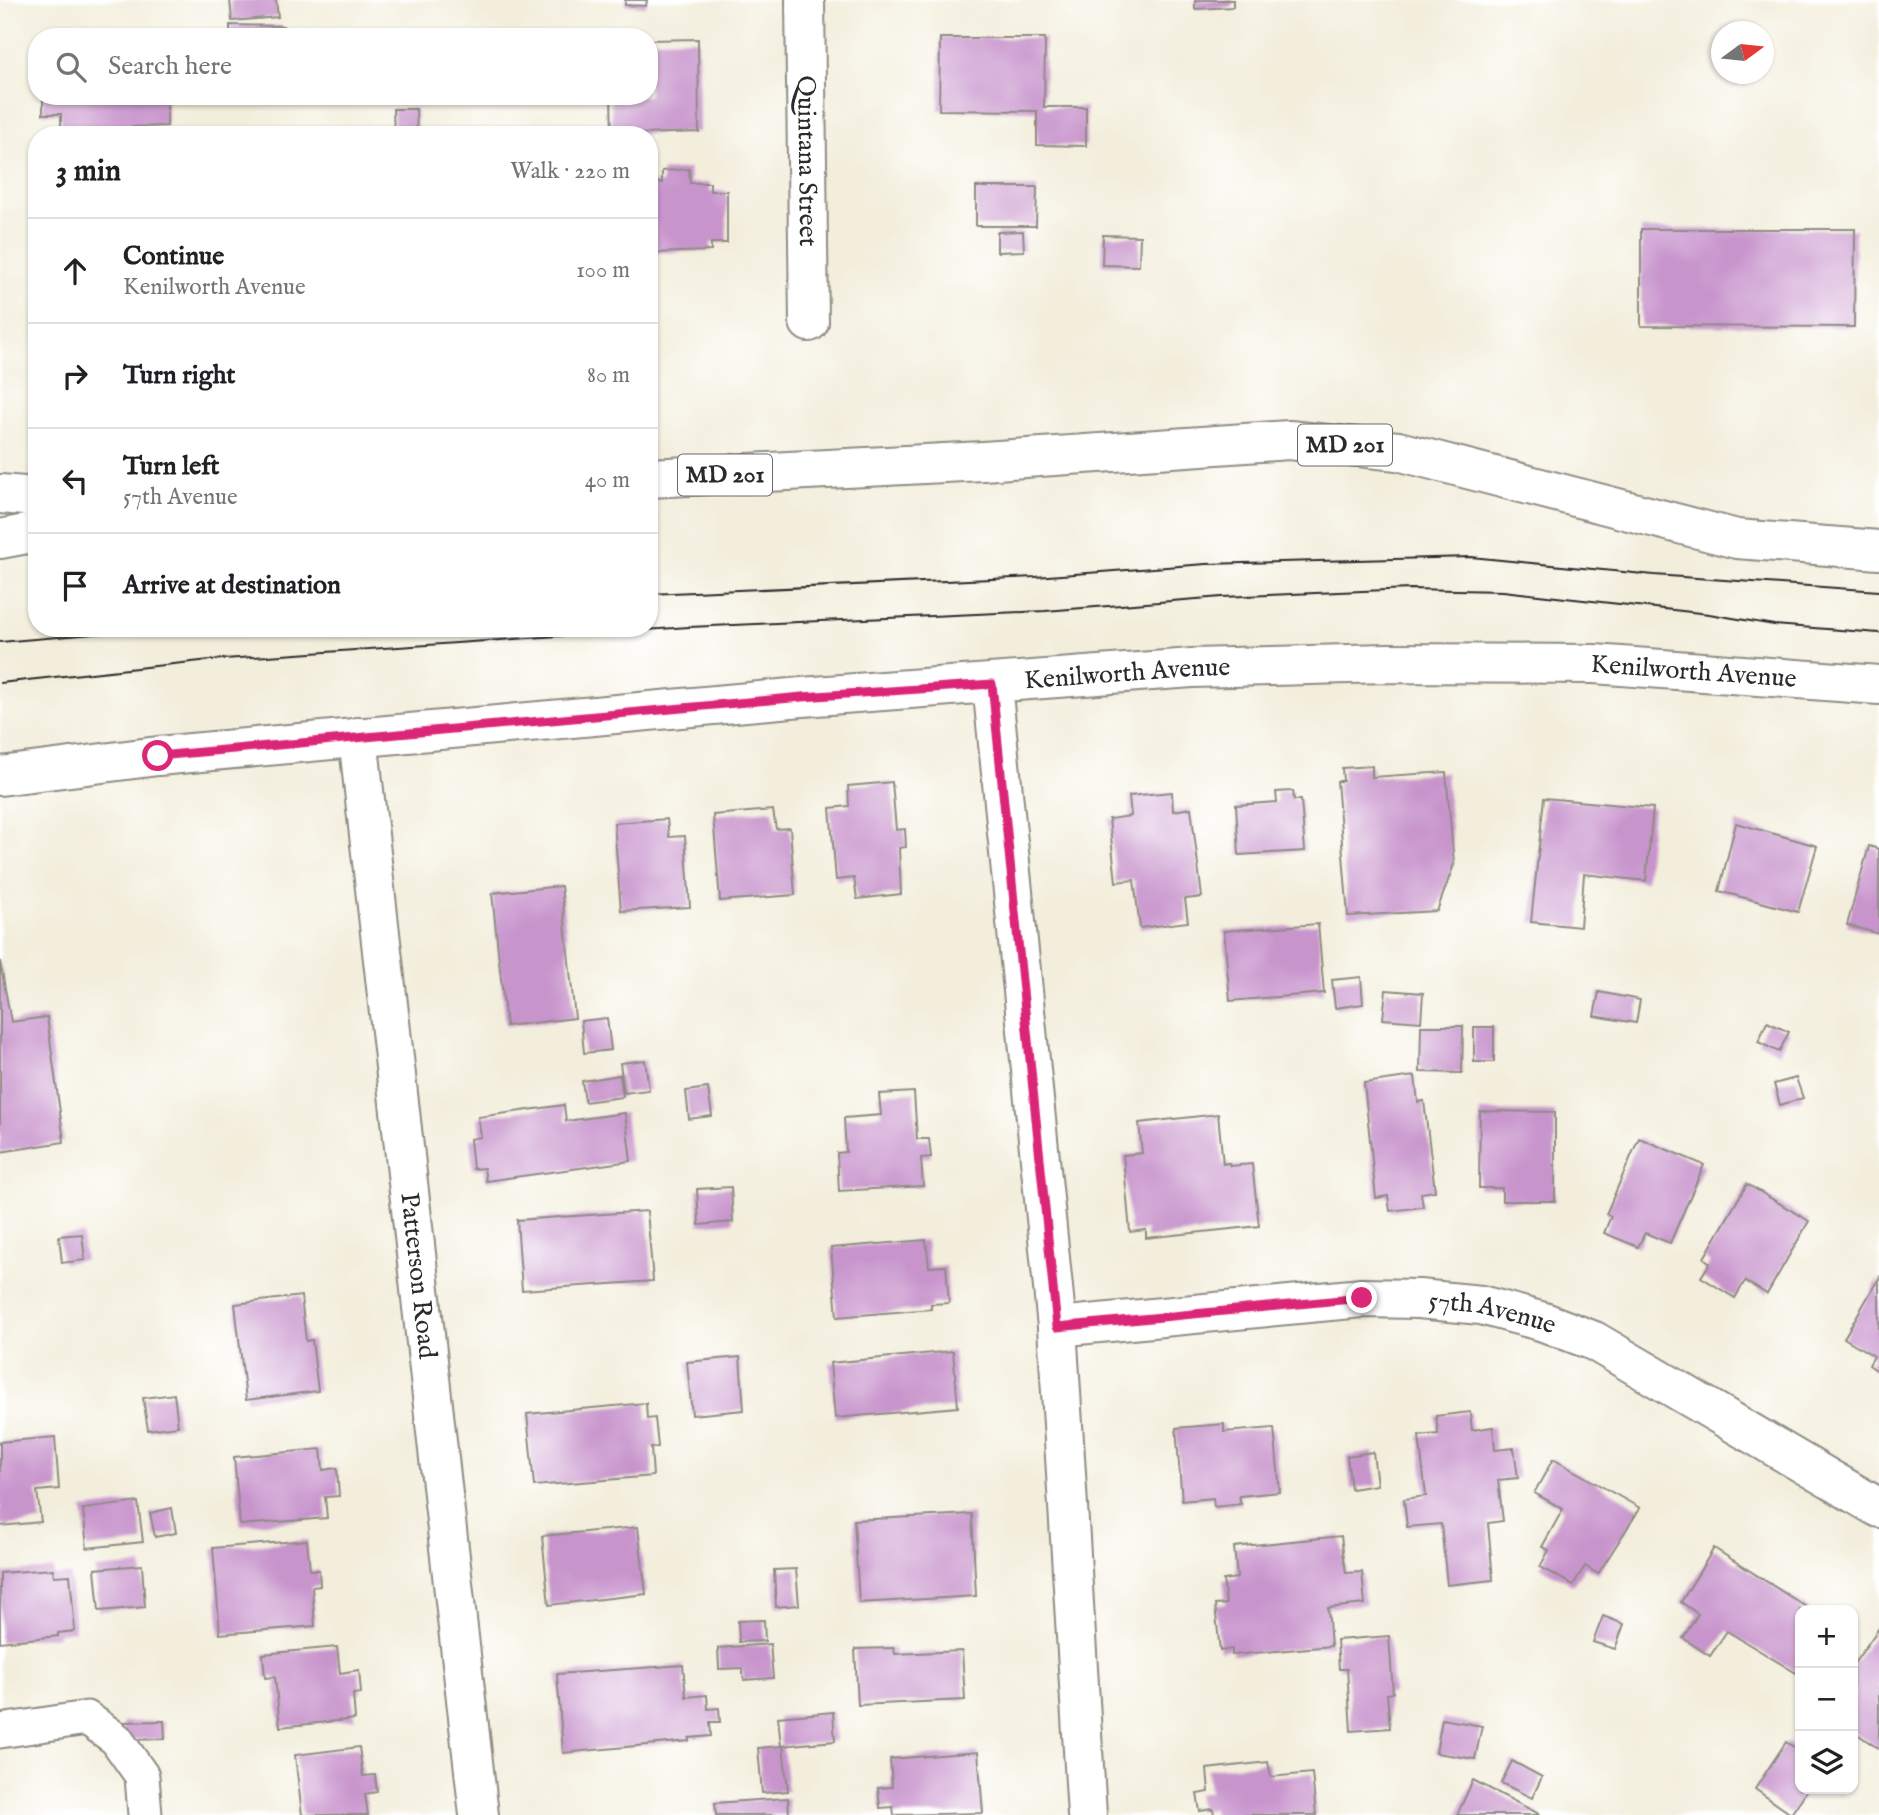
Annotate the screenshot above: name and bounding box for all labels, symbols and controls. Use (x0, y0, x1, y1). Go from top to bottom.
north arrow (1711, 21, 1774, 84)
search box (28, 28, 658, 105)
icon: search (52, 48, 90, 86)
text: Search here (108, 50, 232, 83)
street label: Quintana Street (789, 75, 825, 247)
text: 3 min (56, 153, 121, 191)
text: Walk · 220 m (510, 157, 630, 186)
text: Continue (123, 240, 224, 273)
icon: ahead (56, 252, 94, 290)
text: 100 m (576, 256, 630, 285)
text: Kenilworth Avenue (123, 273, 306, 302)
icon: right (56, 357, 94, 395)
text: Turn right (123, 359, 236, 392)
text: 80 m (587, 361, 630, 390)
road number: MD 201 (1298, 424, 1392, 466)
text: Turn left (123, 450, 220, 483)
road number: MD 201 (678, 454, 772, 496)
icon: left (56, 462, 94, 500)
text: 40 m (585, 466, 630, 495)
text: 57th Avenue (123, 483, 238, 512)
icon: arrive (56, 567, 94, 605)
text: Arrive at destination (123, 569, 341, 602)
street label: Kenilworth Avenue (1589, 647, 1798, 695)
street label: Kenilworth Avenue (1023, 651, 1231, 697)
route start (142, 740, 173, 771)
street label: Patterson Road (393, 1191, 444, 1361)
route end (1346, 1282, 1377, 1313)
street label: 57th Avenue (1427, 1284, 1561, 1342)
map controls (1795, 1605, 1858, 1794)
button: + (1795, 1605, 1858, 1668)
button: − (1795, 1668, 1858, 1731)
button: layers (1795, 1731, 1858, 1794)

